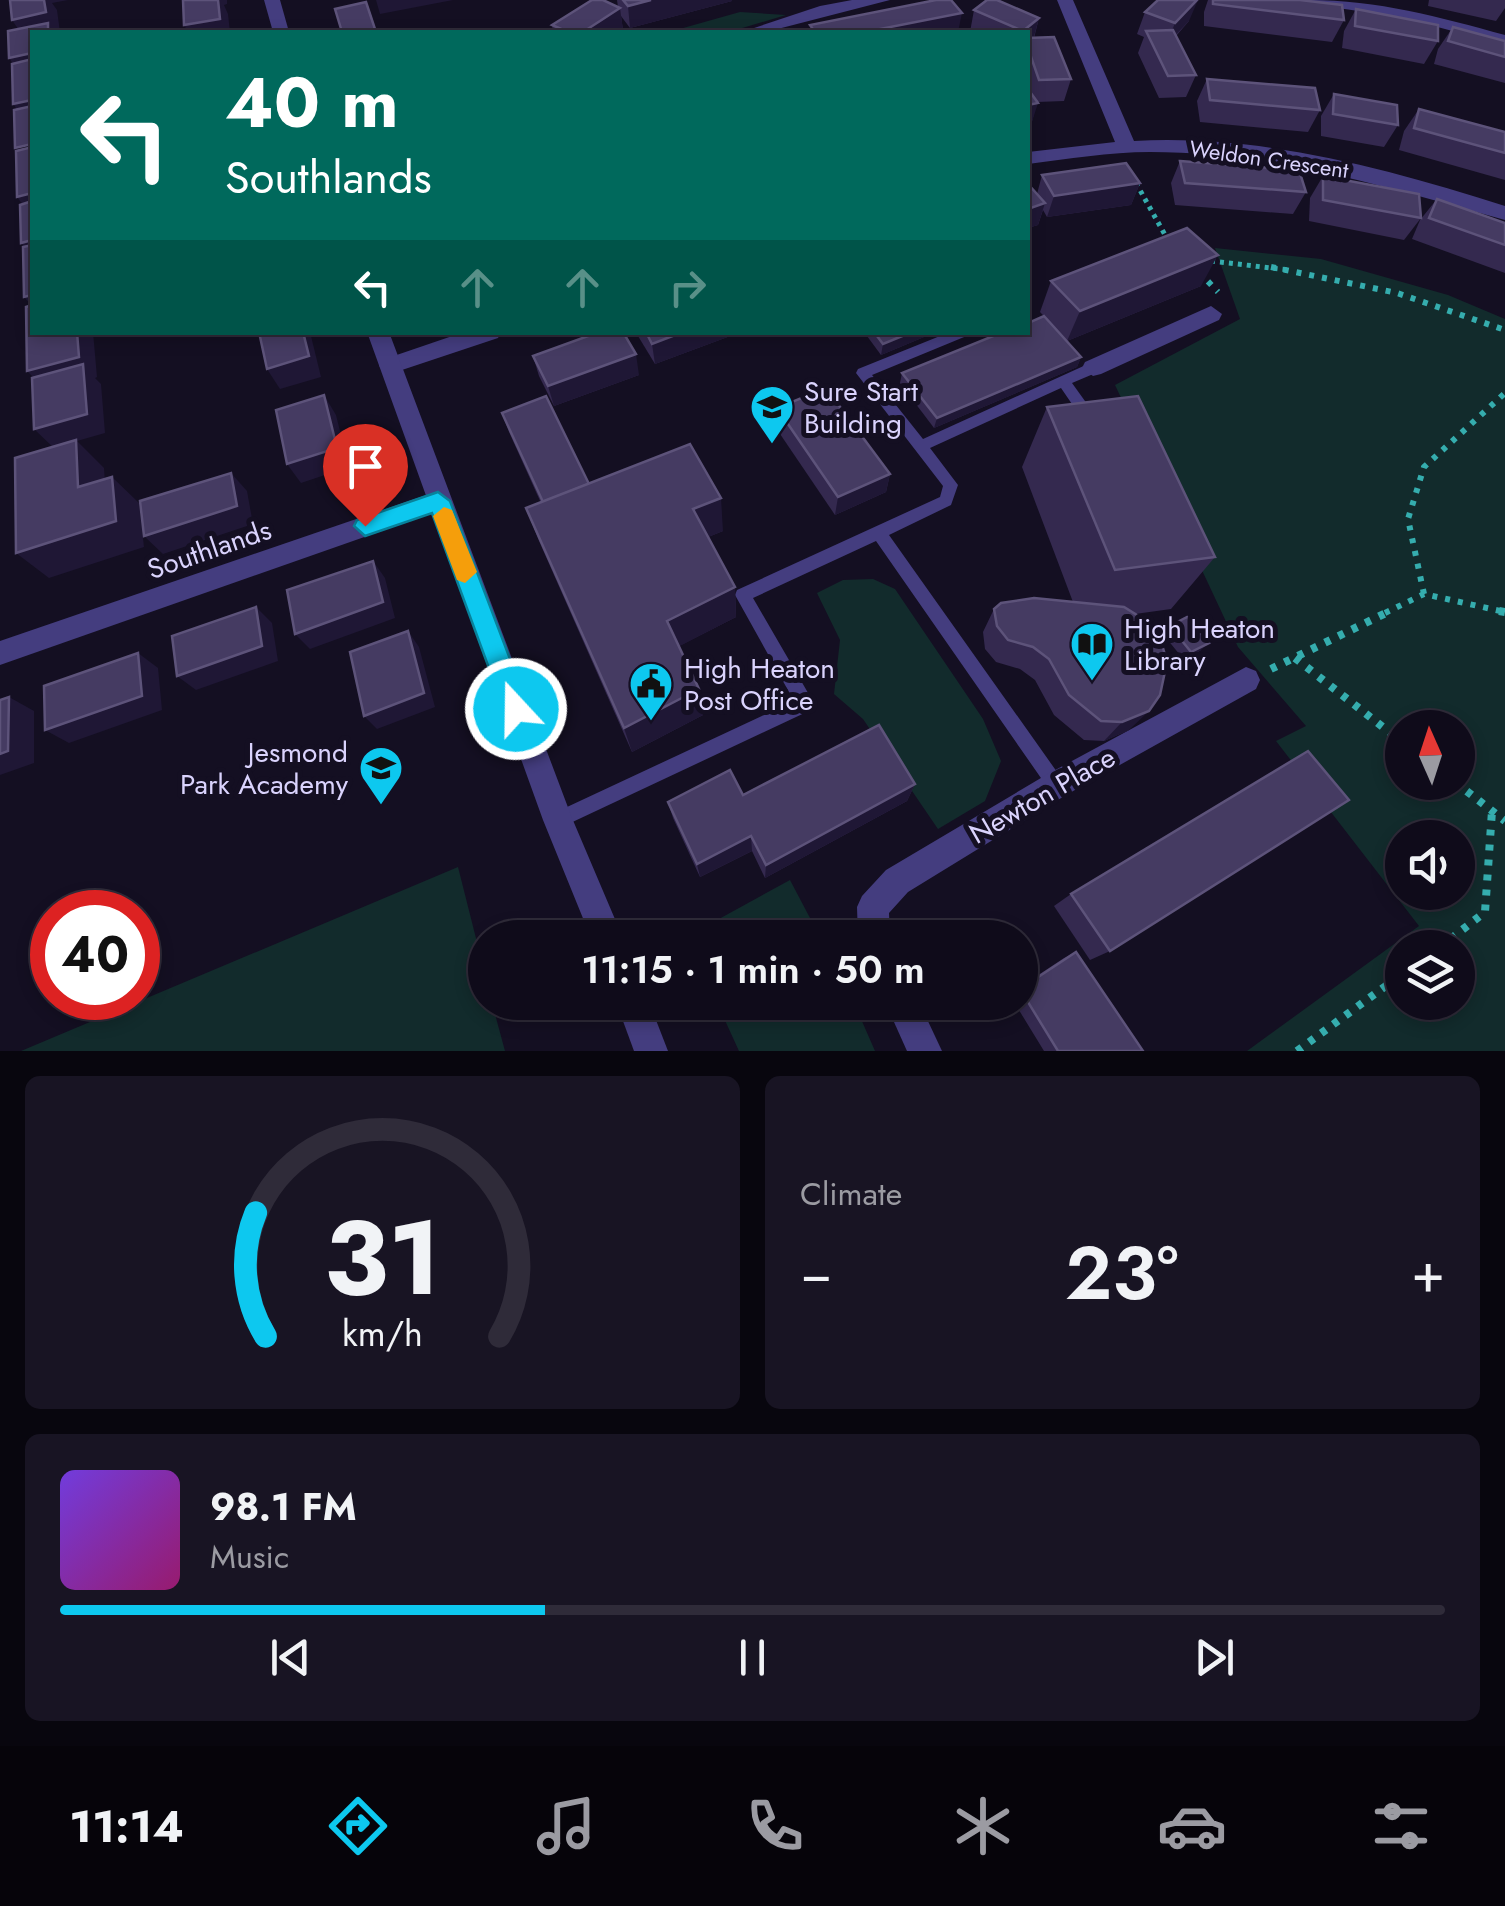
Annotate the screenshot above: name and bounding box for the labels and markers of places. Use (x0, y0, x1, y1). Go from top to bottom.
place label: Sure Start Building (804, 371, 918, 444)
school or university icon: Sure Start Building (749, 384, 795, 445)
pin (323, 424, 408, 527)
place label: High Heaton Library (1124, 608, 1275, 681)
library icon: High Heaton Library (1069, 621, 1115, 682)
place label: High Heaton Post Office (684, 648, 835, 721)
public building icon: High Heaton Post Office (628, 661, 674, 722)
place label: Jesmond Park Academy (180, 732, 349, 805)
school or university icon: Jesmond Park Academy (358, 745, 404, 806)

